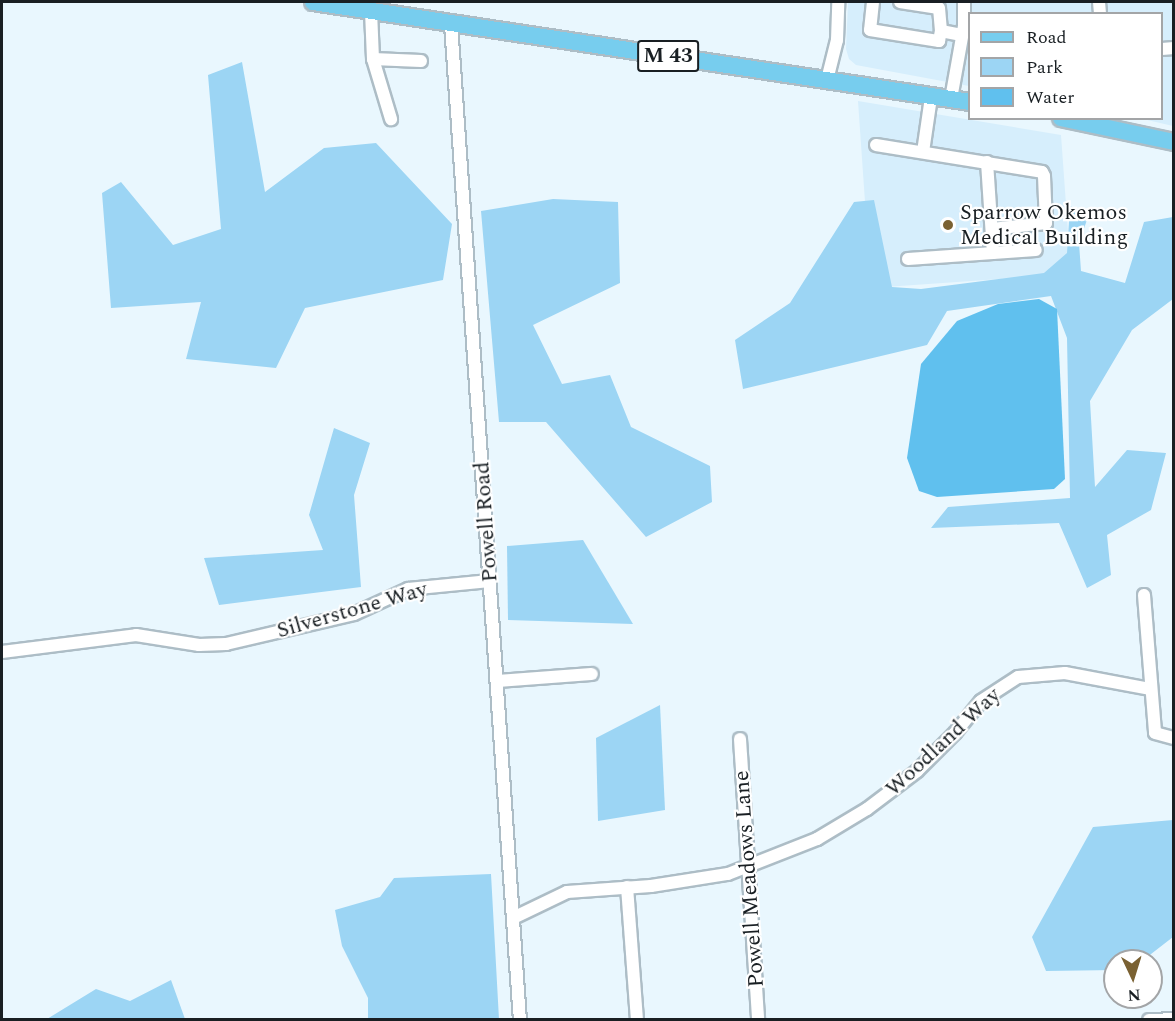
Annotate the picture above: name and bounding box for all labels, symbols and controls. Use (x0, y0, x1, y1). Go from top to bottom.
legend (968, 12, 1163, 120)
text: Road (1026, 24, 1067, 51)
road number: M 43 (636, 38, 700, 74)
text: Park (1026, 54, 1063, 81)
text: Water (1026, 84, 1074, 111)
place label: Sparrow Okemos Medical Building (960, 199, 1128, 250)
marker: Sparrow Okemos Medical Building (941, 218, 955, 232)
street label: Powell Road (469, 461, 503, 583)
street label: Silverstone Way (274, 576, 430, 644)
street label: Woodland Way (880, 682, 1006, 802)
street label: Powell Meadows Lane (728, 770, 770, 988)
north arrow (1103, 949, 1163, 1009)
text: N (1127, 983, 1141, 1007)

